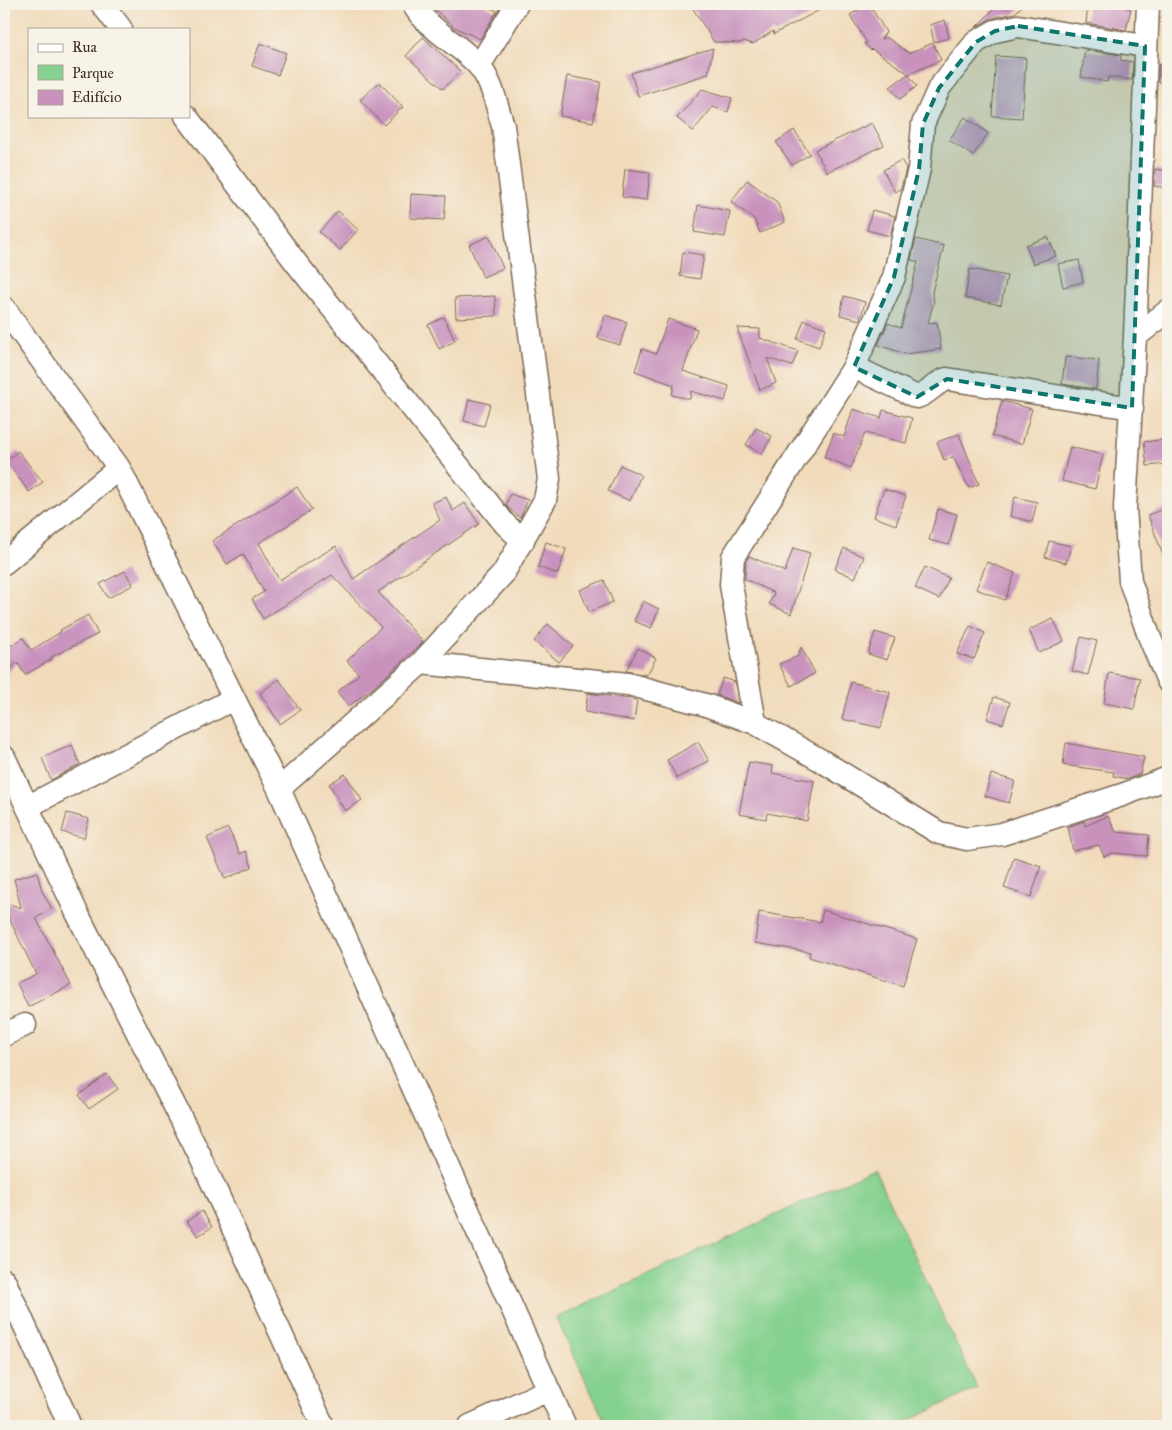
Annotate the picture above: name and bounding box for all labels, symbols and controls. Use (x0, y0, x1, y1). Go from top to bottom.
legend (28, 28, 190, 118)
text: Rua (72, 38, 97, 56)
text: Parque (72, 64, 114, 83)
text: Edifício (72, 88, 122, 106)

